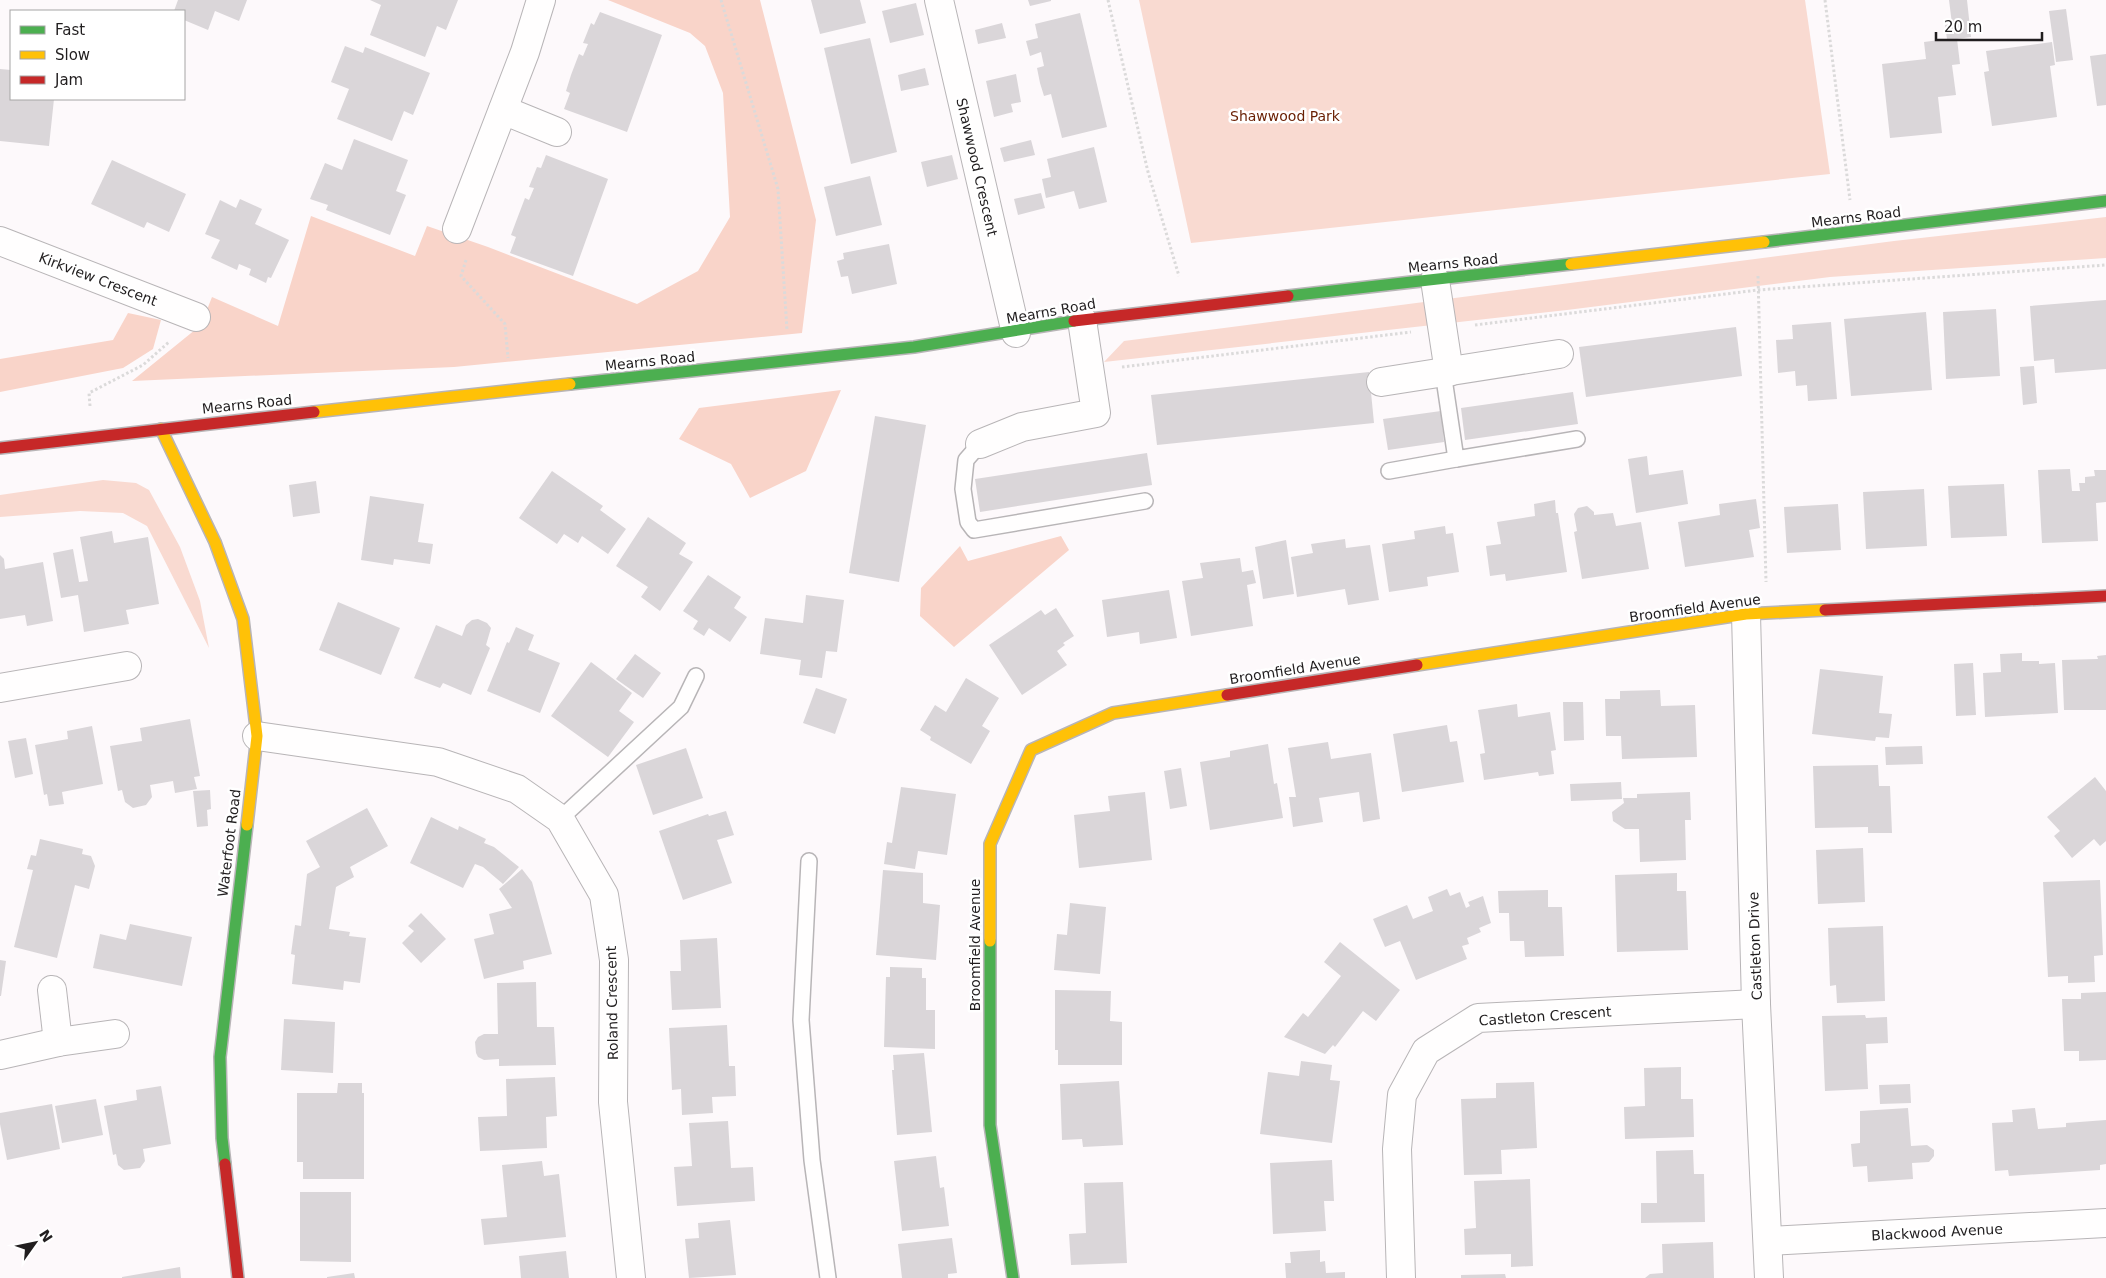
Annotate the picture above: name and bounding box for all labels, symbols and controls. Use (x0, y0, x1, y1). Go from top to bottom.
legend (10, 10, 185, 100)
scale bar (1936, 10, 2042, 42)
text: 20 m (1944, 18, 1982, 36)
text: Fast (55, 21, 85, 39)
text: Slow (55, 46, 90, 64)
text: Jam (54, 71, 83, 89)
street label: Shawwood Crescent (953, 96, 1001, 238)
park label: Shawwood Park (1230, 108, 1341, 124)
street label: Mearns Road (1810, 204, 1902, 230)
street label: Kirkview Crescent (37, 249, 160, 309)
street label: Mearns Road (1407, 250, 1499, 276)
street label: Mearns Road (1005, 295, 1097, 327)
street label: Mearns Road (604, 348, 696, 374)
street label: Mearns Road (201, 391, 293, 417)
street label: Broomfield Avenue (1628, 591, 1762, 625)
street label: Broomfield Avenue (1228, 651, 1362, 687)
street label: Waterfoot Road (214, 788, 244, 898)
street label: Broomfield Avenue (967, 879, 983, 1011)
street label: Castleton Drive (1745, 892, 1765, 1000)
street label: Roland Crescent (603, 945, 621, 1060)
street label: Castleton Crescent (1478, 1003, 1612, 1029)
north arrow (10, 1218, 60, 1268)
street label: Blackwood Avenue (1871, 1221, 2003, 1243)
text: N (36, 1227, 56, 1245)

